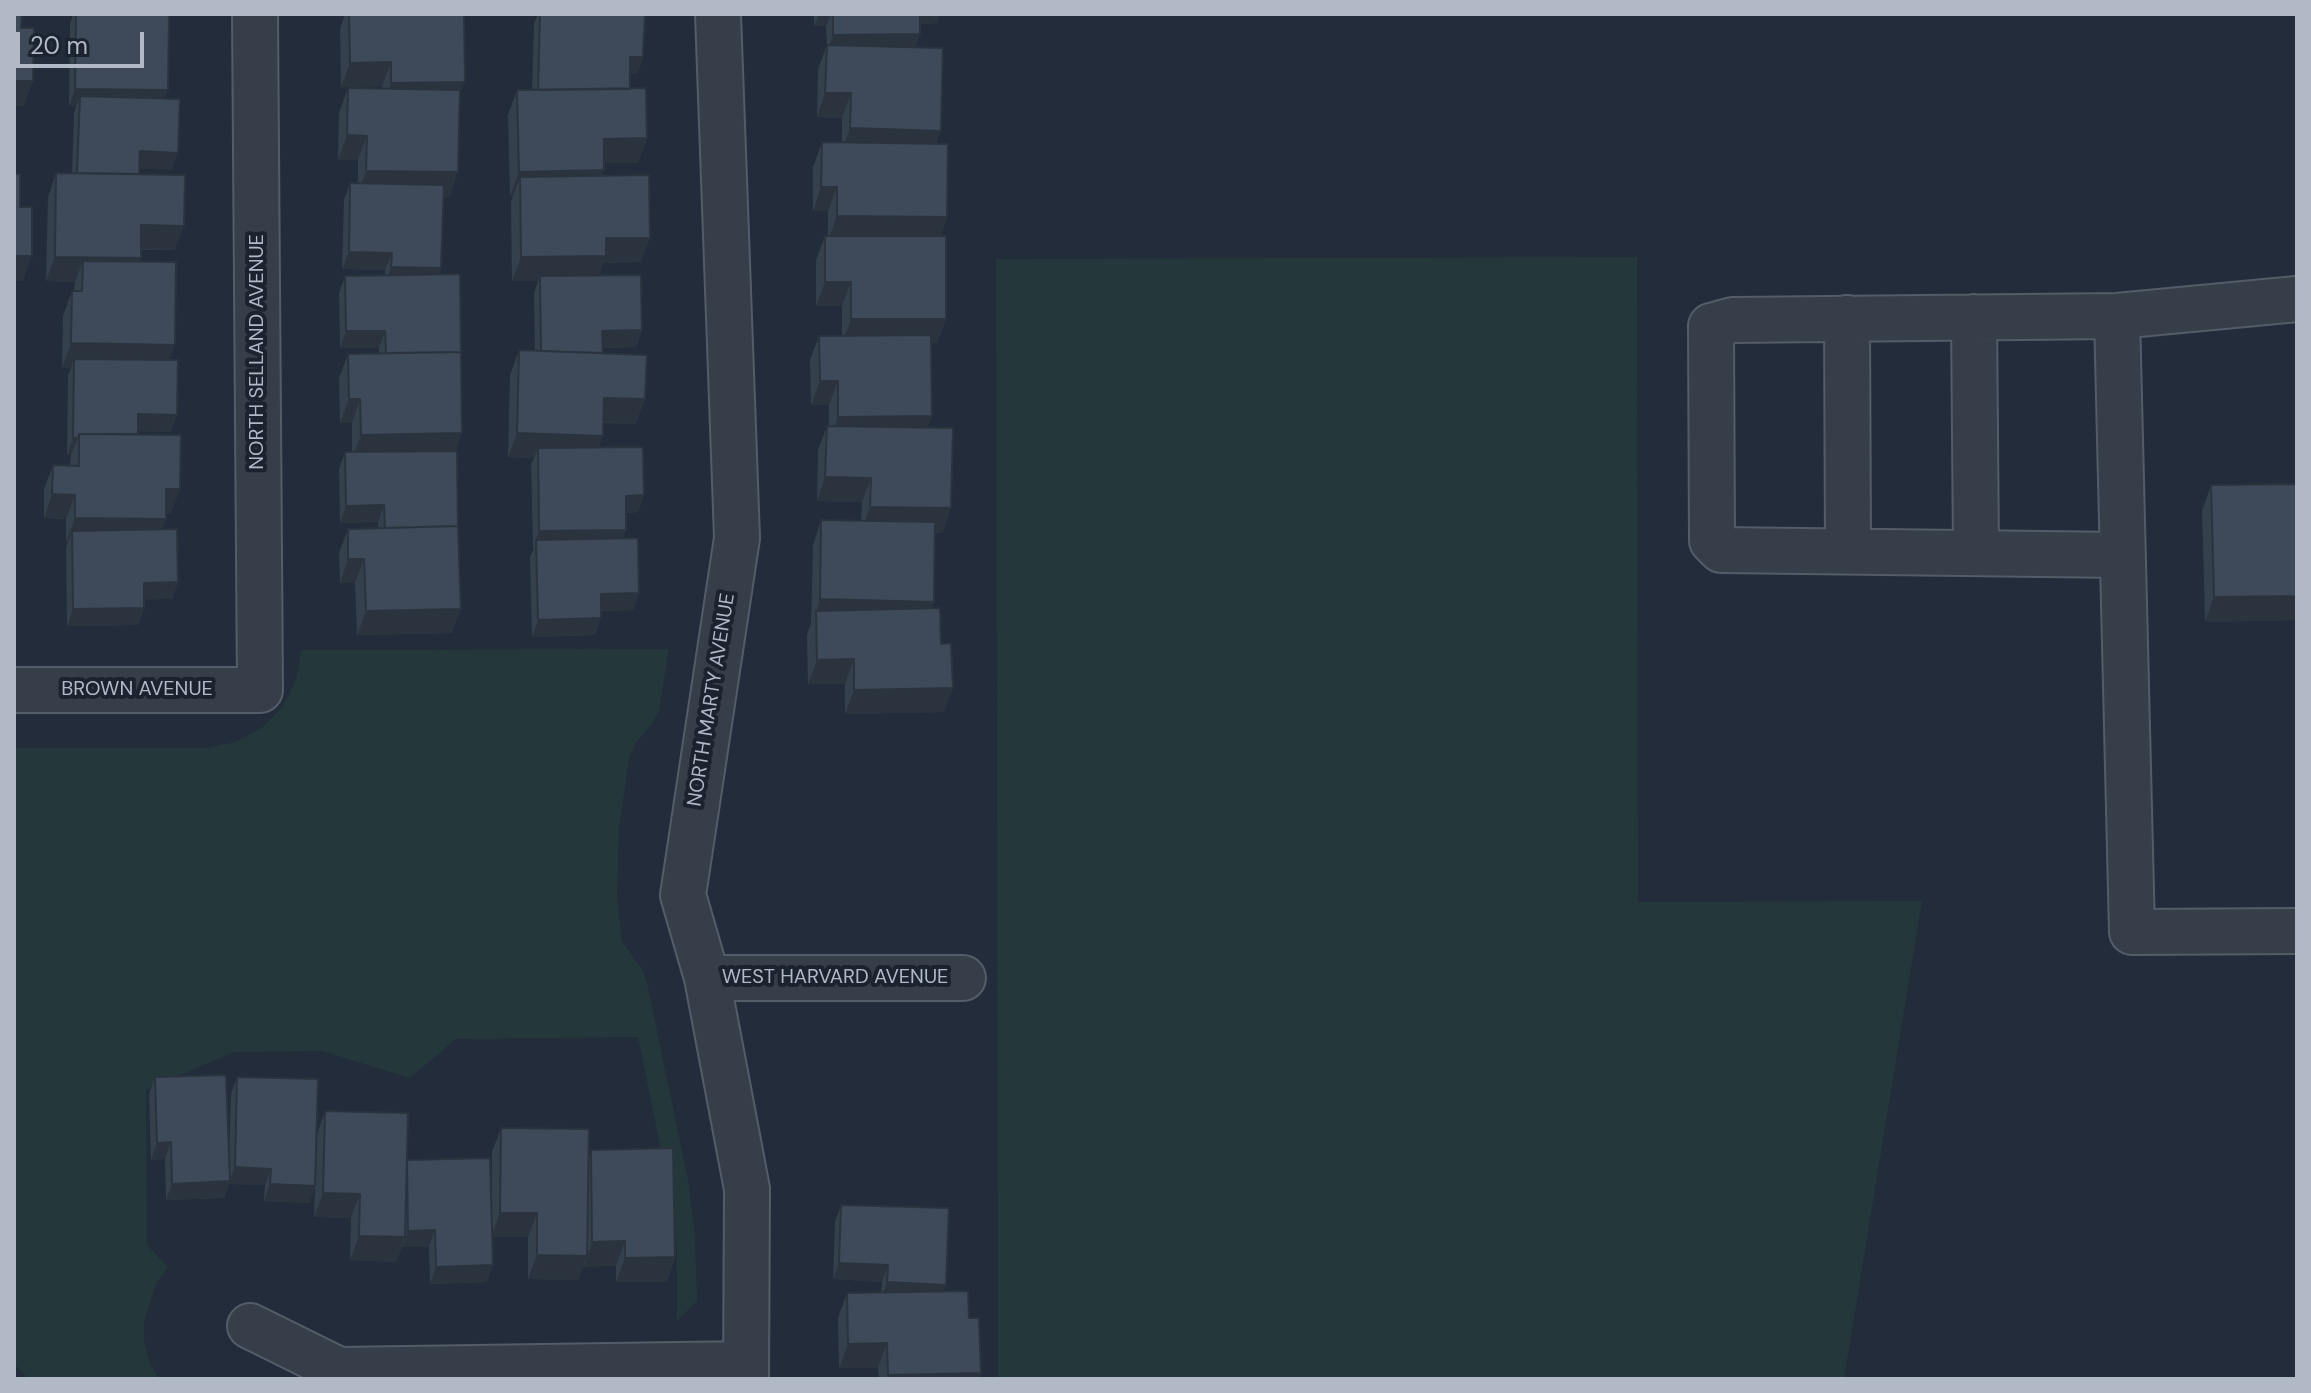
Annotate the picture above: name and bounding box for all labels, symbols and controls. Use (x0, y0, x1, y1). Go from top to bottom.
scale bar (20, 16, 148, 66)
text: 20 m (30, 30, 88, 61)
street label: NORTH SELLAND AVENUE (246, 234, 270, 470)
street label: NORTH MARTY AVENUE (683, 592, 741, 808)
street label: BROWN AVENUE (61, 678, 213, 702)
street label: WEST HARVARD AVENUE (722, 966, 948, 990)

